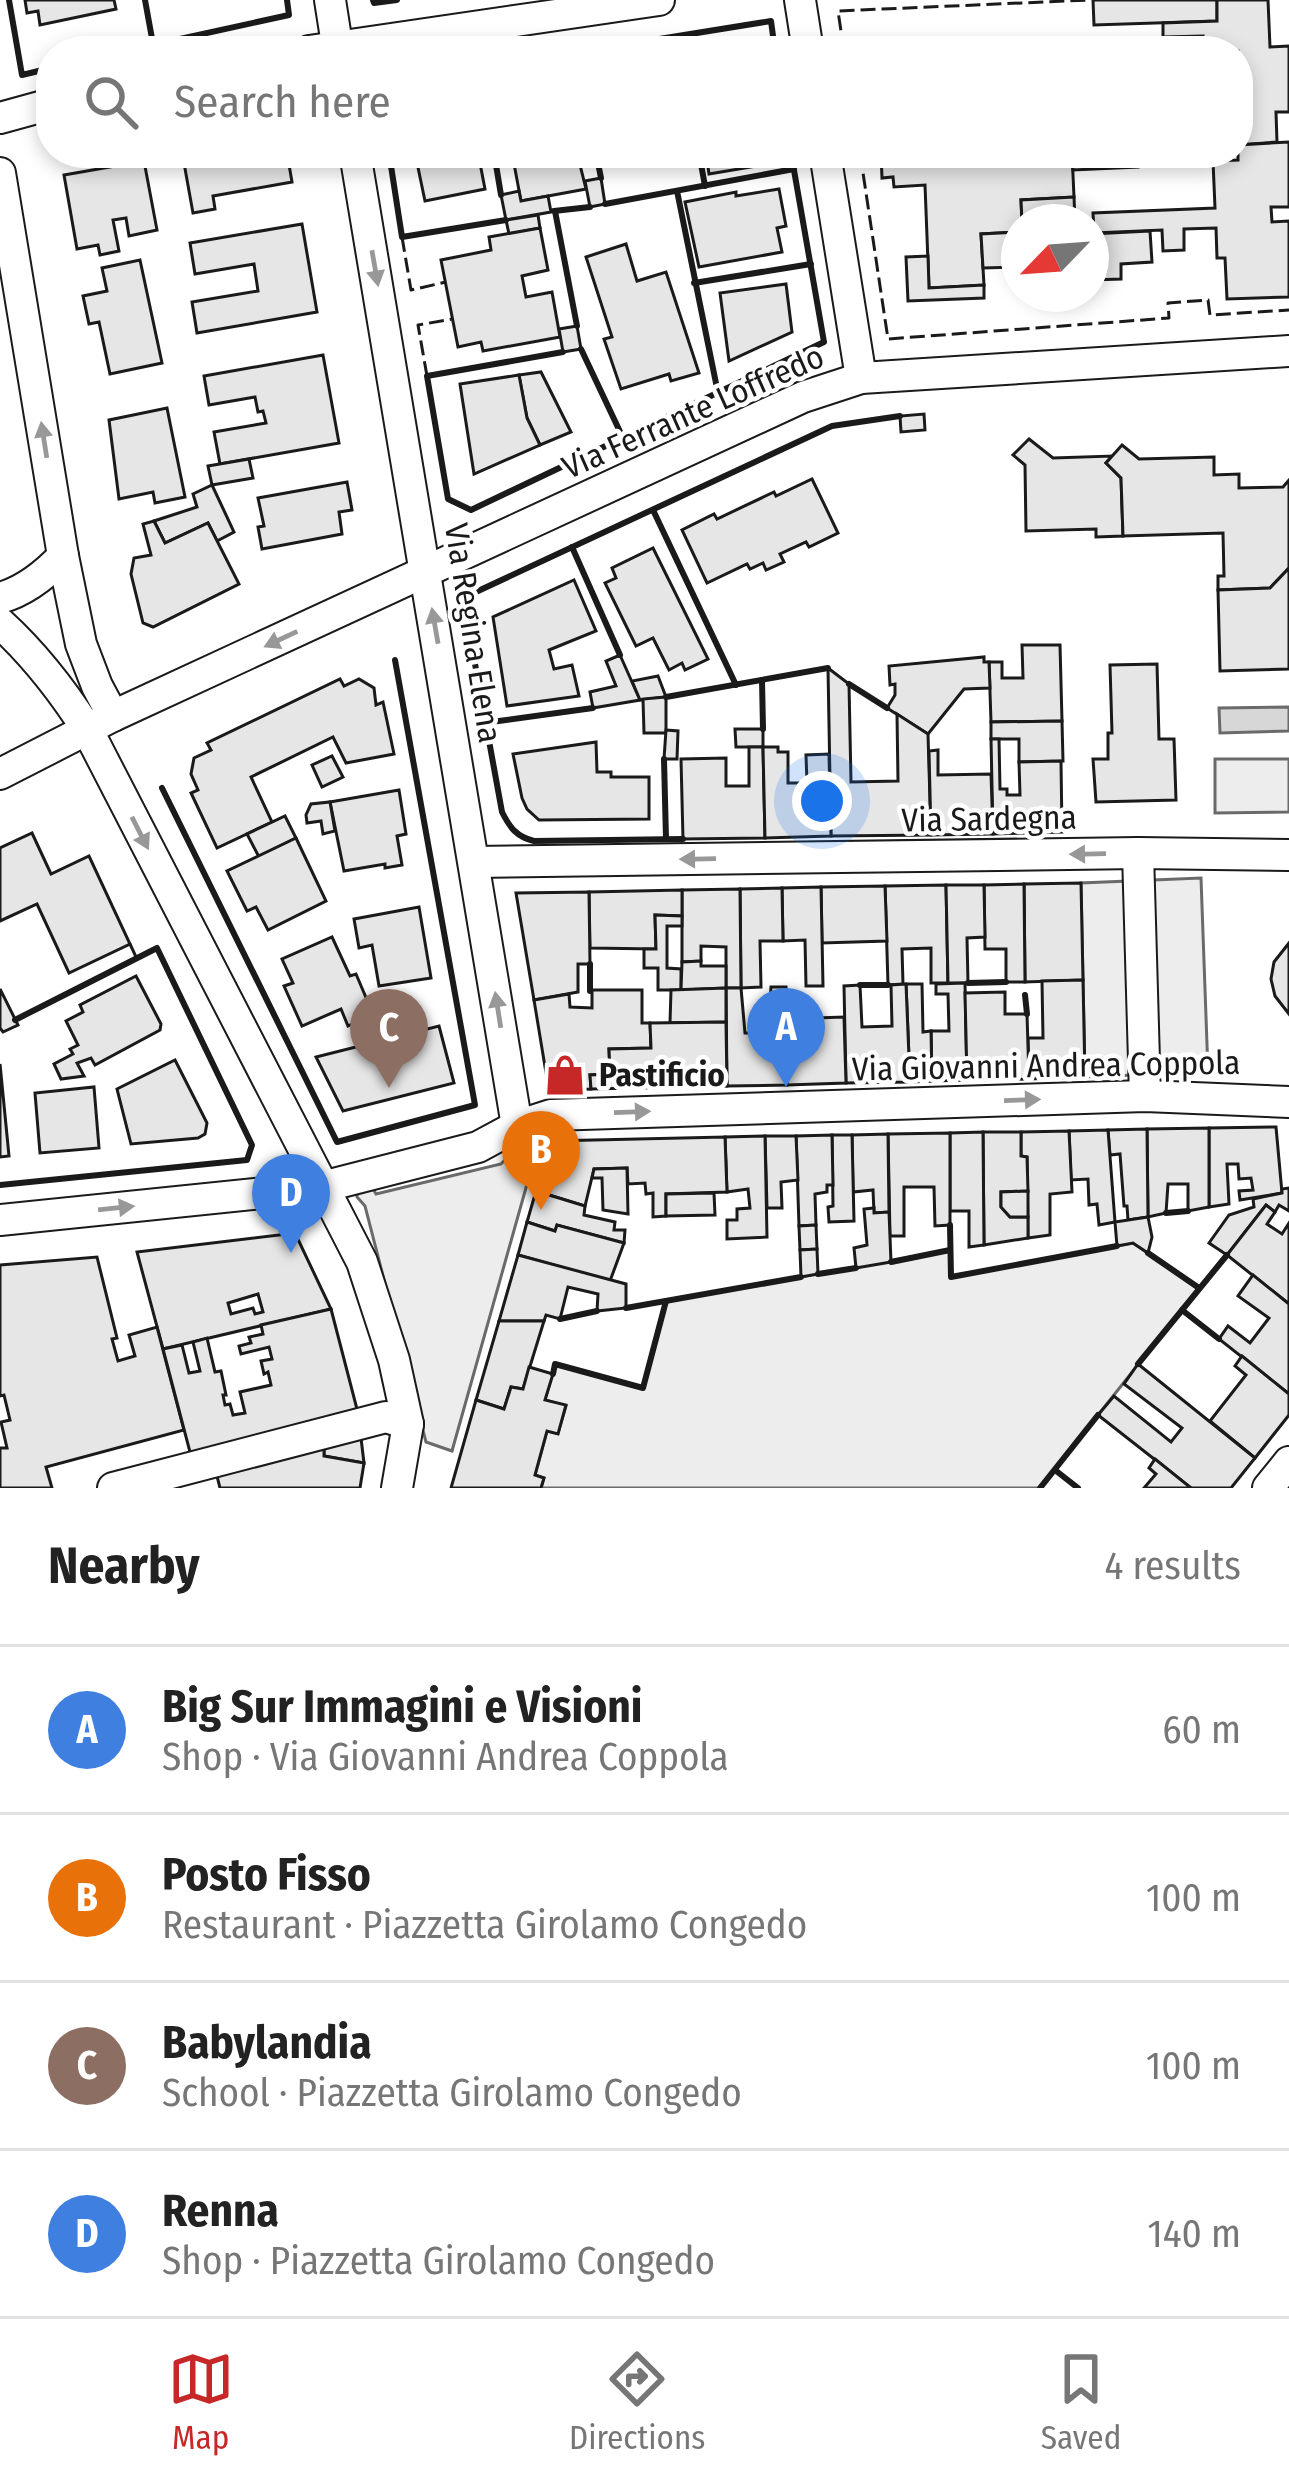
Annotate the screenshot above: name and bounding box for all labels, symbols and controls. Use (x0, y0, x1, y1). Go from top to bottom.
search box (36, 36, 1253, 168)
icon: search (78, 69, 144, 135)
text: Search here (174, 75, 391, 129)
north arrow (1001, 204, 1109, 312)
one-way arrow (366, 250, 384, 288)
street label: Via Ferrante Loffredo (556, 336, 830, 488)
one-way arrow (35, 421, 53, 459)
street label: Via Regina Elena (436, 520, 510, 746)
one-way arrow (425, 606, 443, 644)
one-way arrow (263, 629, 298, 649)
your location (792, 771, 852, 831)
street label: Via Sardegna (901, 797, 1077, 841)
one-way arrow (129, 816, 149, 851)
one-way arrow (1068, 844, 1106, 863)
one-way arrow (678, 849, 716, 869)
pin: A (747, 988, 825, 1087)
pin: C (350, 989, 428, 1088)
one-way arrow (489, 991, 507, 1029)
street label: Via Giovanni Andrea Coppola (852, 1043, 1240, 1089)
shop icon: Pastificio (542, 1052, 588, 1098)
place label: Pastificio (599, 1055, 725, 1095)
one-way arrow (1004, 1091, 1042, 1110)
one-way arrow (614, 1103, 652, 1122)
pin: B (502, 1111, 580, 1210)
pin: D (252, 1154, 330, 1253)
one-way arrow (98, 1198, 136, 1217)
text: Nearby (48, 1535, 200, 1597)
text: 4 results (1104, 1543, 1241, 1589)
text: Big Sur Immagini e Visioni (162, 1680, 642, 1734)
text: A (76, 1707, 98, 1753)
text: 60 m (1162, 1707, 1241, 1753)
text: Shop · Via Giovanni Andrea Coppola (162, 1734, 729, 1780)
text: Posto Fisso (162, 1848, 371, 1902)
text: B (76, 1875, 98, 1921)
text: 100 m (1146, 1875, 1241, 1921)
text: Restaurant · Piazzetta Girolamo Congedo (162, 1902, 807, 1948)
text: Babylandia (162, 2016, 372, 2070)
text: C (77, 2043, 97, 2089)
text: 100 m (1146, 2043, 1241, 2089)
text: School · Piazzetta Girolamo Congedo (162, 2070, 742, 2116)
text: Renna (162, 2184, 279, 2238)
text: D (75, 2211, 99, 2257)
text: 140 m (1147, 2211, 1241, 2257)
text: Shop · Piazzetta Girolamo Congedo (162, 2238, 715, 2284)
tab: Map (168, 2346, 234, 2458)
tab: Directions (569, 2346, 705, 2458)
tab: Saved (1041, 2346, 1121, 2458)

